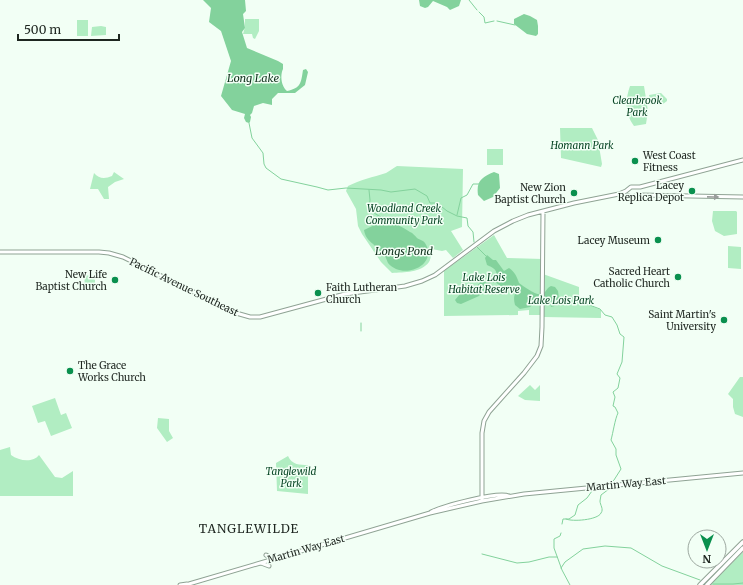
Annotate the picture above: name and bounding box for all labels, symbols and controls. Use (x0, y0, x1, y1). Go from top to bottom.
scale bar (18, 16, 119, 42)
text: 500 m (24, 22, 61, 37)
water label: Long Lake (227, 71, 279, 85)
park label: Clearbrook Park (612, 94, 662, 119)
park label: Homann Park (549, 139, 614, 152)
place label: West Coast Fitness (642, 149, 696, 174)
marker: West Coast Fitness (630, 156, 640, 166)
place label: Lacey Replica Depot (618, 179, 684, 204)
place label: New Zion Baptist Church (494, 181, 566, 206)
marker: Lacey Replica Depot (687, 186, 697, 196)
marker: New Zion Baptist Church (569, 188, 579, 198)
one-way arrow (707, 194, 720, 200)
park label: Woodland Creek Community Park (365, 202, 443, 227)
place label: Lacey Museum (578, 234, 650, 247)
marker: Lacey Museum (653, 235, 663, 245)
water label: Longs Pond (375, 244, 434, 258)
street label: Pacific Avenue Southeast (127, 255, 241, 319)
place label: Sacred Heart Catholic Church (593, 265, 670, 290)
place label: New Life Baptist Church (35, 268, 107, 293)
park label: Lake Lois Habitat Reserve (447, 271, 520, 296)
marker: Sacred Heart Catholic Church (673, 272, 683, 282)
marker: New Life Baptist Church (110, 275, 120, 285)
place label: Faith Lutheran Church (326, 281, 398, 306)
marker: Faith Lutheran Church (313, 288, 323, 298)
park label: Lake Lois Park (528, 294, 595, 307)
place label: Saint Martin's University (648, 308, 716, 333)
marker: Saint Martin's University (719, 315, 729, 325)
place label: The Grace Works Church (77, 359, 146, 384)
marker: The Grace Works Church (65, 366, 75, 376)
park label: Tanglewild Park (266, 465, 317, 490)
street label: Martin Way East (586, 474, 666, 494)
district label: TANGLEWILDE (199, 521, 299, 536)
north arrow (687, 529, 727, 569)
street label: Martin Way East (266, 532, 346, 566)
text: N (702, 552, 711, 566)

